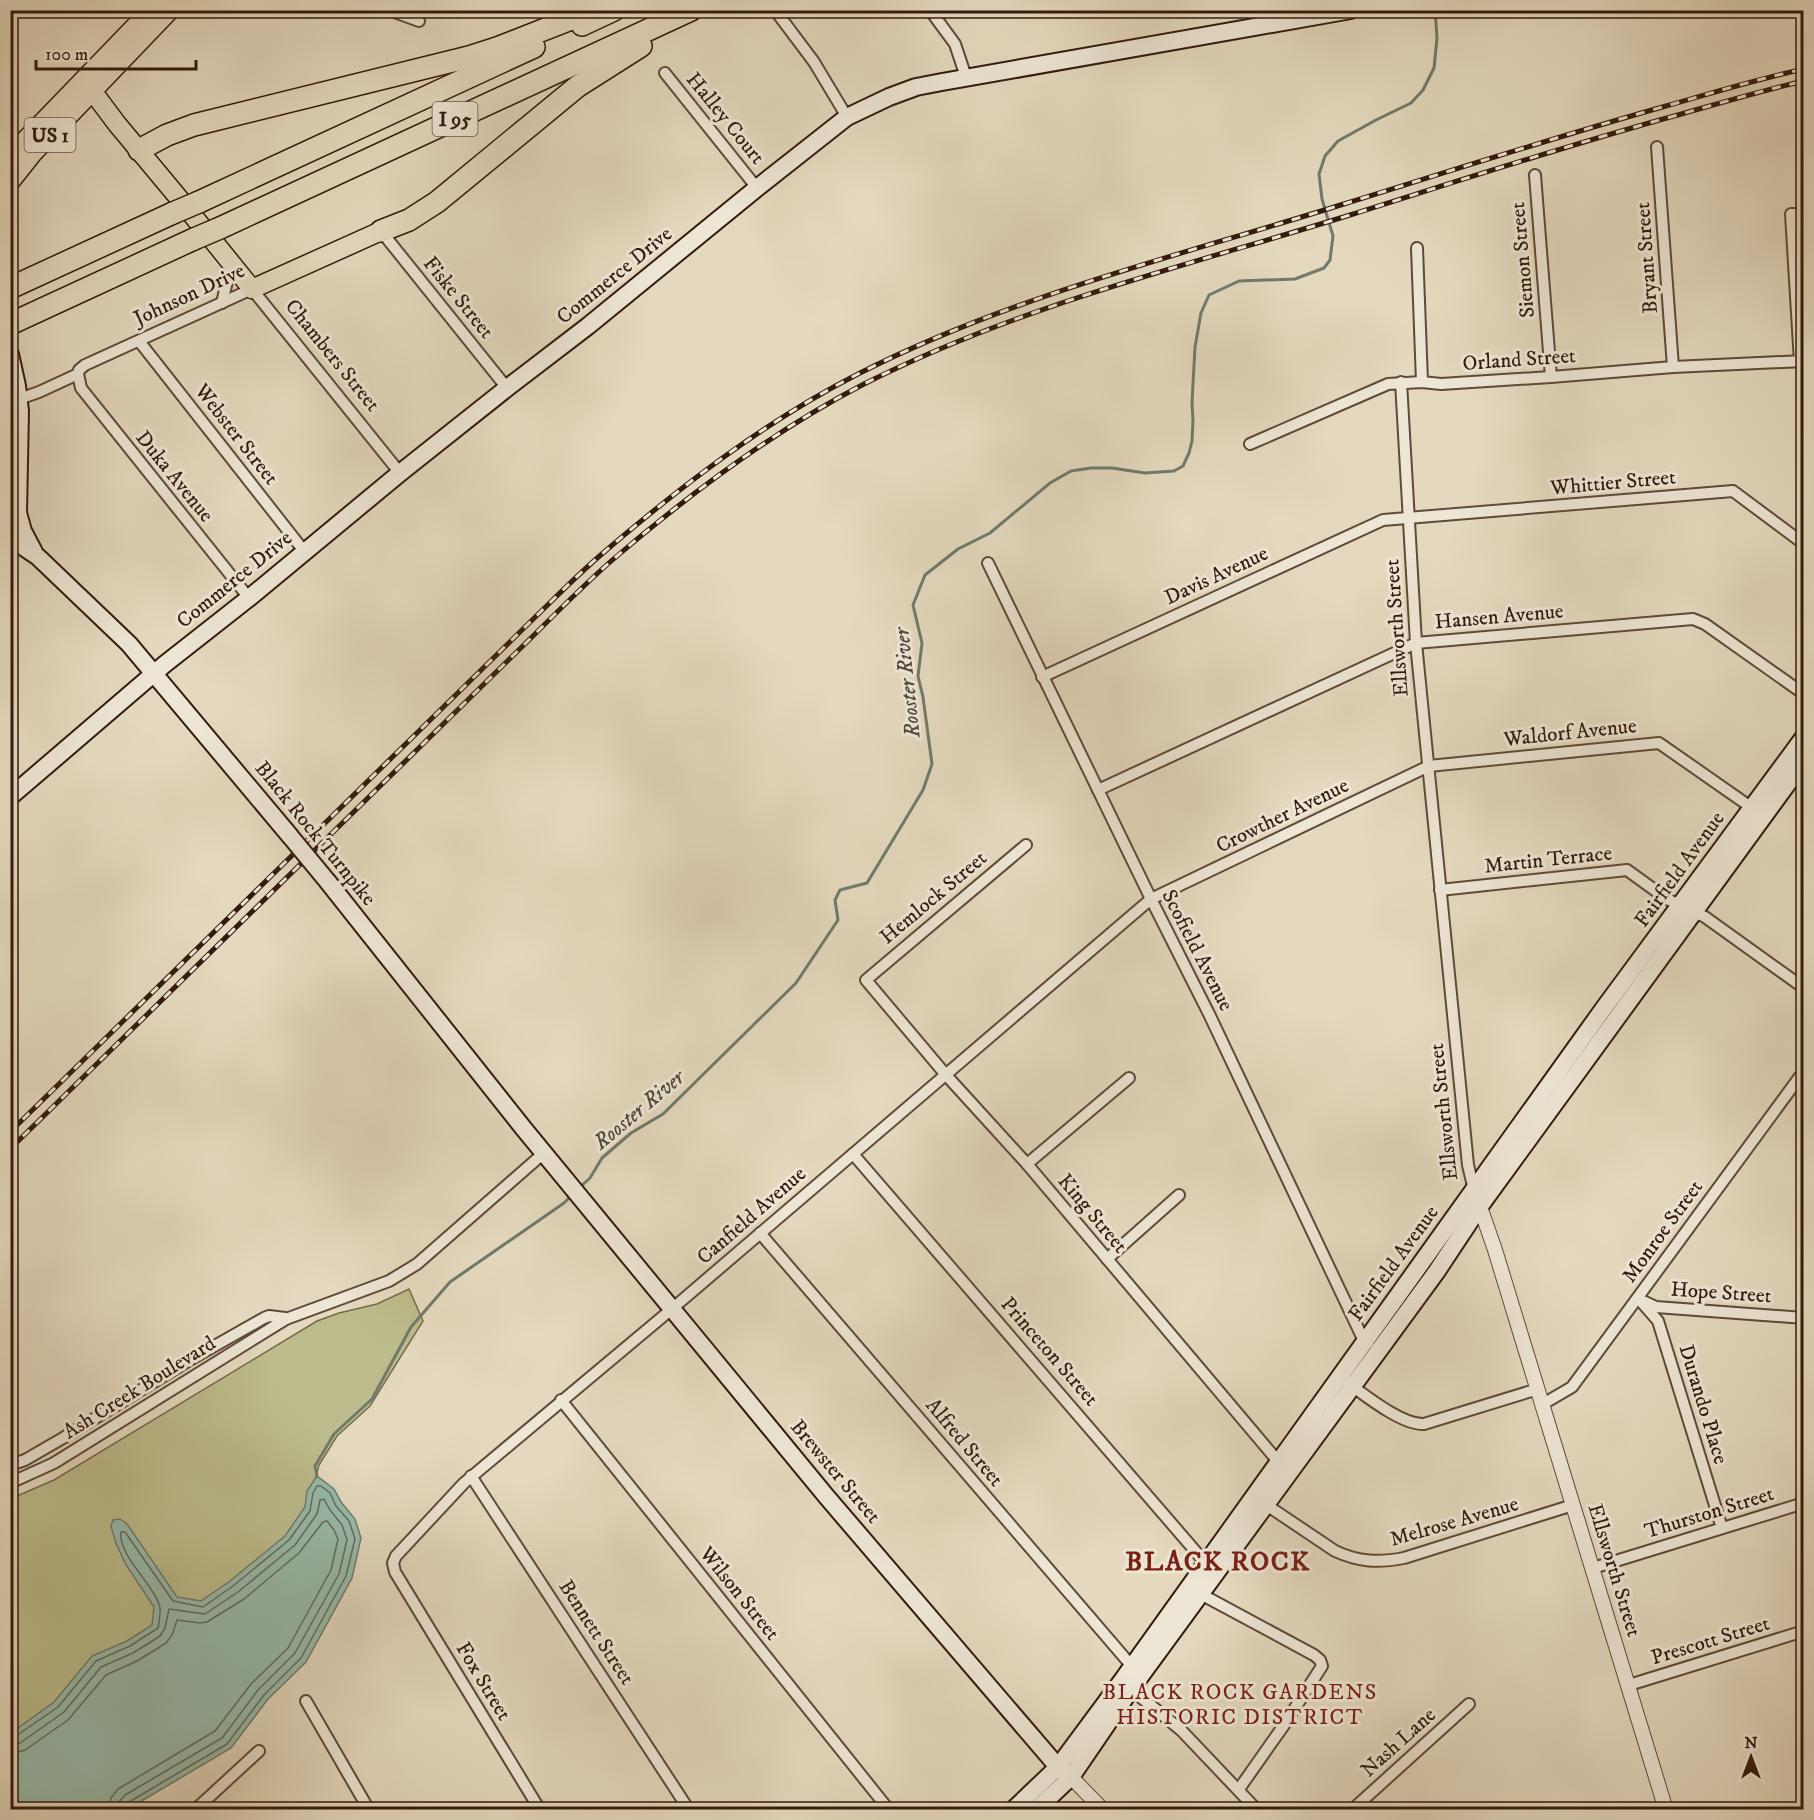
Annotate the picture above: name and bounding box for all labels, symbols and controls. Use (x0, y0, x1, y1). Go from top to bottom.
scale bar (36, 33, 196, 71)
text: 100 m (45, 44, 88, 66)
street label: Halley Court (680, 67, 770, 170)
road number: I 95 (432, 102, 478, 136)
road number: US 1 (25, 118, 76, 152)
street label: Siemon Street (1505, 201, 1541, 319)
street label: Bryant Street (1630, 201, 1664, 315)
street label: Commerce Drive (552, 221, 678, 330)
street label: Fiske Street (417, 251, 499, 344)
street label: Johnson Drive (128, 258, 249, 333)
street label: Chambers Street (279, 294, 386, 417)
street label: Orland Street (1462, 343, 1577, 377)
street label: Webster Street (188, 378, 284, 491)
street label: Duka Avenue (129, 426, 219, 528)
street label: Whittier Street (1548, 465, 1677, 502)
street label: Commerce Drive (172, 525, 298, 634)
street label: Davis Avenue (1161, 540, 1273, 611)
street label: Ellsworth Street (1379, 558, 1415, 698)
street label: Hansen Avenue (1434, 598, 1565, 636)
water label: Rooster River (888, 624, 927, 740)
street label: Waldorf Avenue (1501, 713, 1638, 753)
street label: Black Rock Turnpike (249, 756, 382, 911)
street label: Crowther Avenue (1212, 772, 1353, 859)
street label: Fairfield Avenue (1629, 806, 1731, 933)
street label: Martin Terrace (1483, 840, 1614, 880)
street label: Hemlock Street (875, 845, 993, 950)
street label: Scofield Avenue (1155, 885, 1239, 1016)
street label: Ellsworth Street (1424, 1042, 1464, 1182)
water label: Rooster River (587, 1063, 692, 1157)
street label: Canfield Avenue (692, 1161, 812, 1270)
street label: King Street (1052, 1169, 1133, 1259)
street label: Monroe Street (1617, 1175, 1709, 1288)
street label: Fairfield Avenue (1343, 1200, 1445, 1327)
street label: Hope Street (1670, 1277, 1772, 1310)
street label: Princeton Street (995, 1292, 1104, 1412)
street label: Ash Creek Boulevard (59, 1330, 221, 1445)
street label: Durando Place (1673, 1341, 1734, 1468)
street label: Alfred Street (920, 1393, 1009, 1492)
street label: Brewster Street (784, 1414, 886, 1529)
street label: Thurston Street (1641, 1481, 1777, 1545)
street label: Melrose Avenue (1387, 1491, 1522, 1553)
street label: Ellsworth Street (1581, 1501, 1647, 1640)
street label: Wilson Street (693, 1541, 785, 1646)
district label: BLACK ROCK (1125, 1545, 1311, 1579)
street label: Bennett Street (553, 1575, 640, 1690)
street label: Prescott Street (1648, 1611, 1773, 1671)
street label: Fox Street (450, 1638, 517, 1726)
district label: BLACK ROCK GARDENS HISTORIC DISTRICT (1102, 1679, 1378, 1731)
street label: Nash Lane (1356, 1702, 1442, 1783)
north arrow (1721, 1727, 1781, 1787)
text: N (1744, 1733, 1758, 1753)

